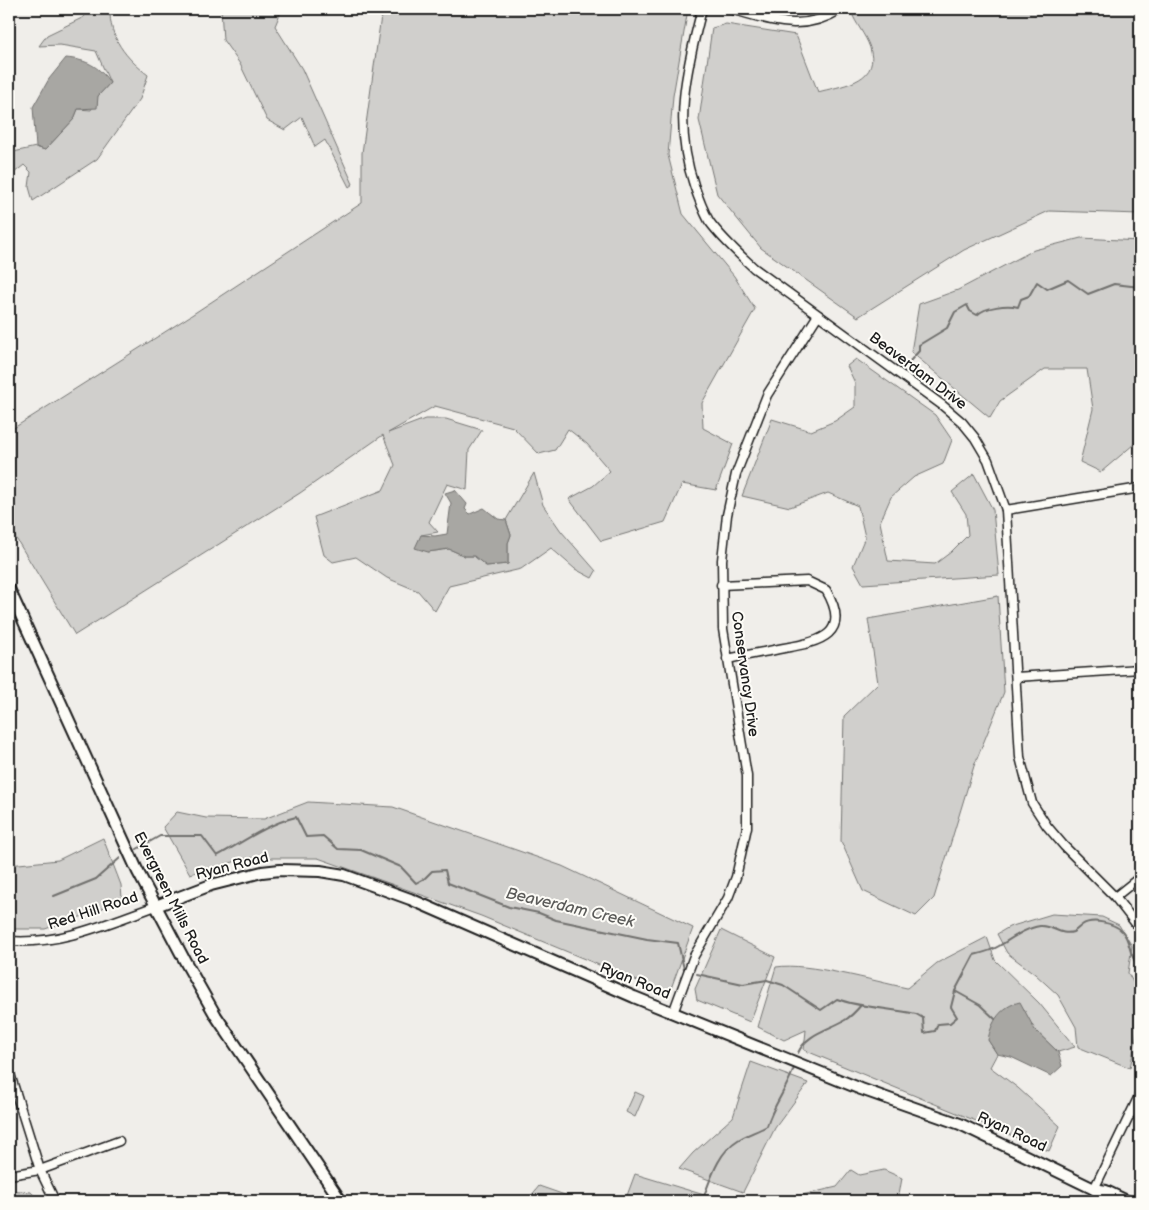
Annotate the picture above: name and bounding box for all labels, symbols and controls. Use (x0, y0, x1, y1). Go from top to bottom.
street label: Beaverdam Drive (865, 328, 971, 414)
street label: Conservancy Drive (727, 610, 763, 738)
street label: Evergreen Mills Road (129, 829, 213, 967)
street label: Ryan Road (194, 848, 270, 884)
water label: Beaverdam Creek (504, 884, 637, 932)
street label: Red Hill Road (46, 887, 140, 935)
street label: Ryan Road (597, 958, 673, 1004)
street label: Ryan Road (974, 1108, 1050, 1156)

